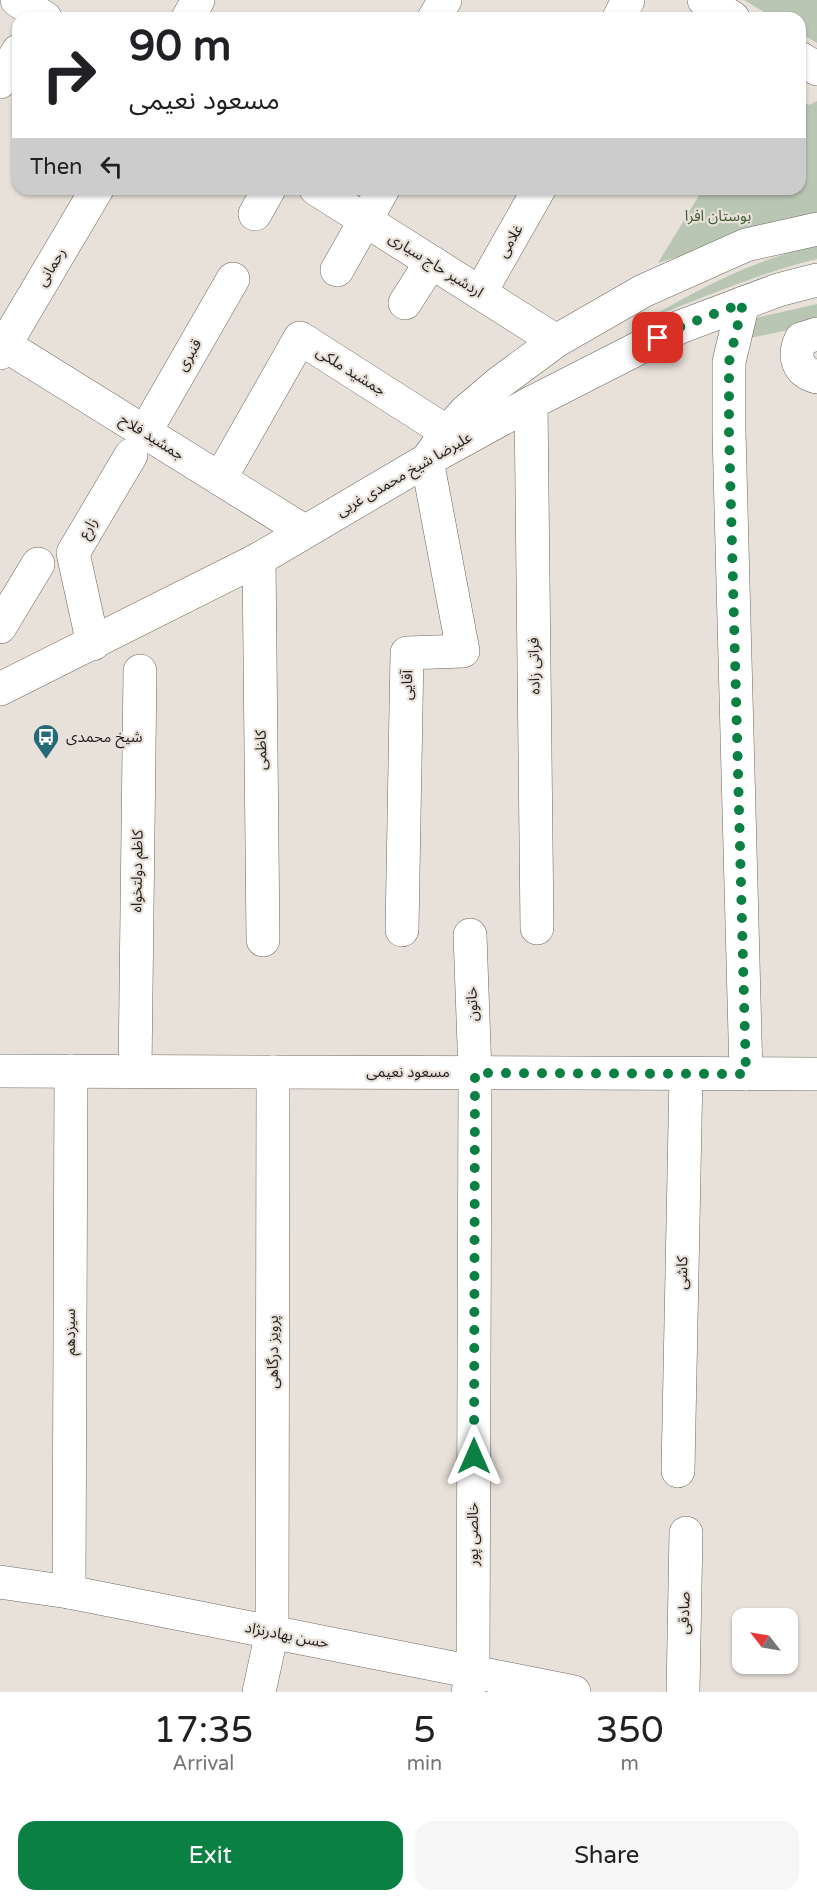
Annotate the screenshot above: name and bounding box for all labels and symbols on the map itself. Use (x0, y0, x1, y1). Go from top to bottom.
park label: بوستان افرا (685, 207, 751, 225)
street label: غلامی (493, 221, 527, 261)
street label: اردشیر حاج سیاری (384, 229, 487, 304)
street label: رحمانی (33, 244, 69, 290)
pin (632, 312, 683, 363)
street label: قنبری (173, 335, 206, 374)
street label: جمشید ملکی (313, 342, 389, 400)
street label: جمشید فلاح (115, 410, 188, 467)
street label: علیرضا شیخ محمدی غربی (333, 428, 477, 523)
street label: زارع (75, 514, 104, 544)
street label: فراتی زاده (524, 637, 543, 695)
street label: آقایی (398, 669, 416, 700)
bus stop icon: شیخ محمدی (31, 722, 61, 760)
place label: شیخ محمدی (66, 728, 143, 749)
street label: کاظمی (252, 729, 270, 770)
street label: کاظم دولتخواه (127, 829, 149, 913)
street label: خاتون (462, 986, 482, 1022)
street label: مسعود نعیمی (366, 1063, 450, 1081)
street label: کاشی (673, 1255, 691, 1290)
street label: سیزدهم (61, 1308, 81, 1356)
street label: پرویز درگاهی (264, 1315, 283, 1389)
position arrow (442, 1424, 506, 1488)
street label: خالصی پور (464, 1502, 483, 1567)
street label: صادقی (675, 1591, 693, 1635)
north arrow (732, 1608, 798, 1674)
street label: حسن بهادرنژاد (244, 1618, 331, 1652)

